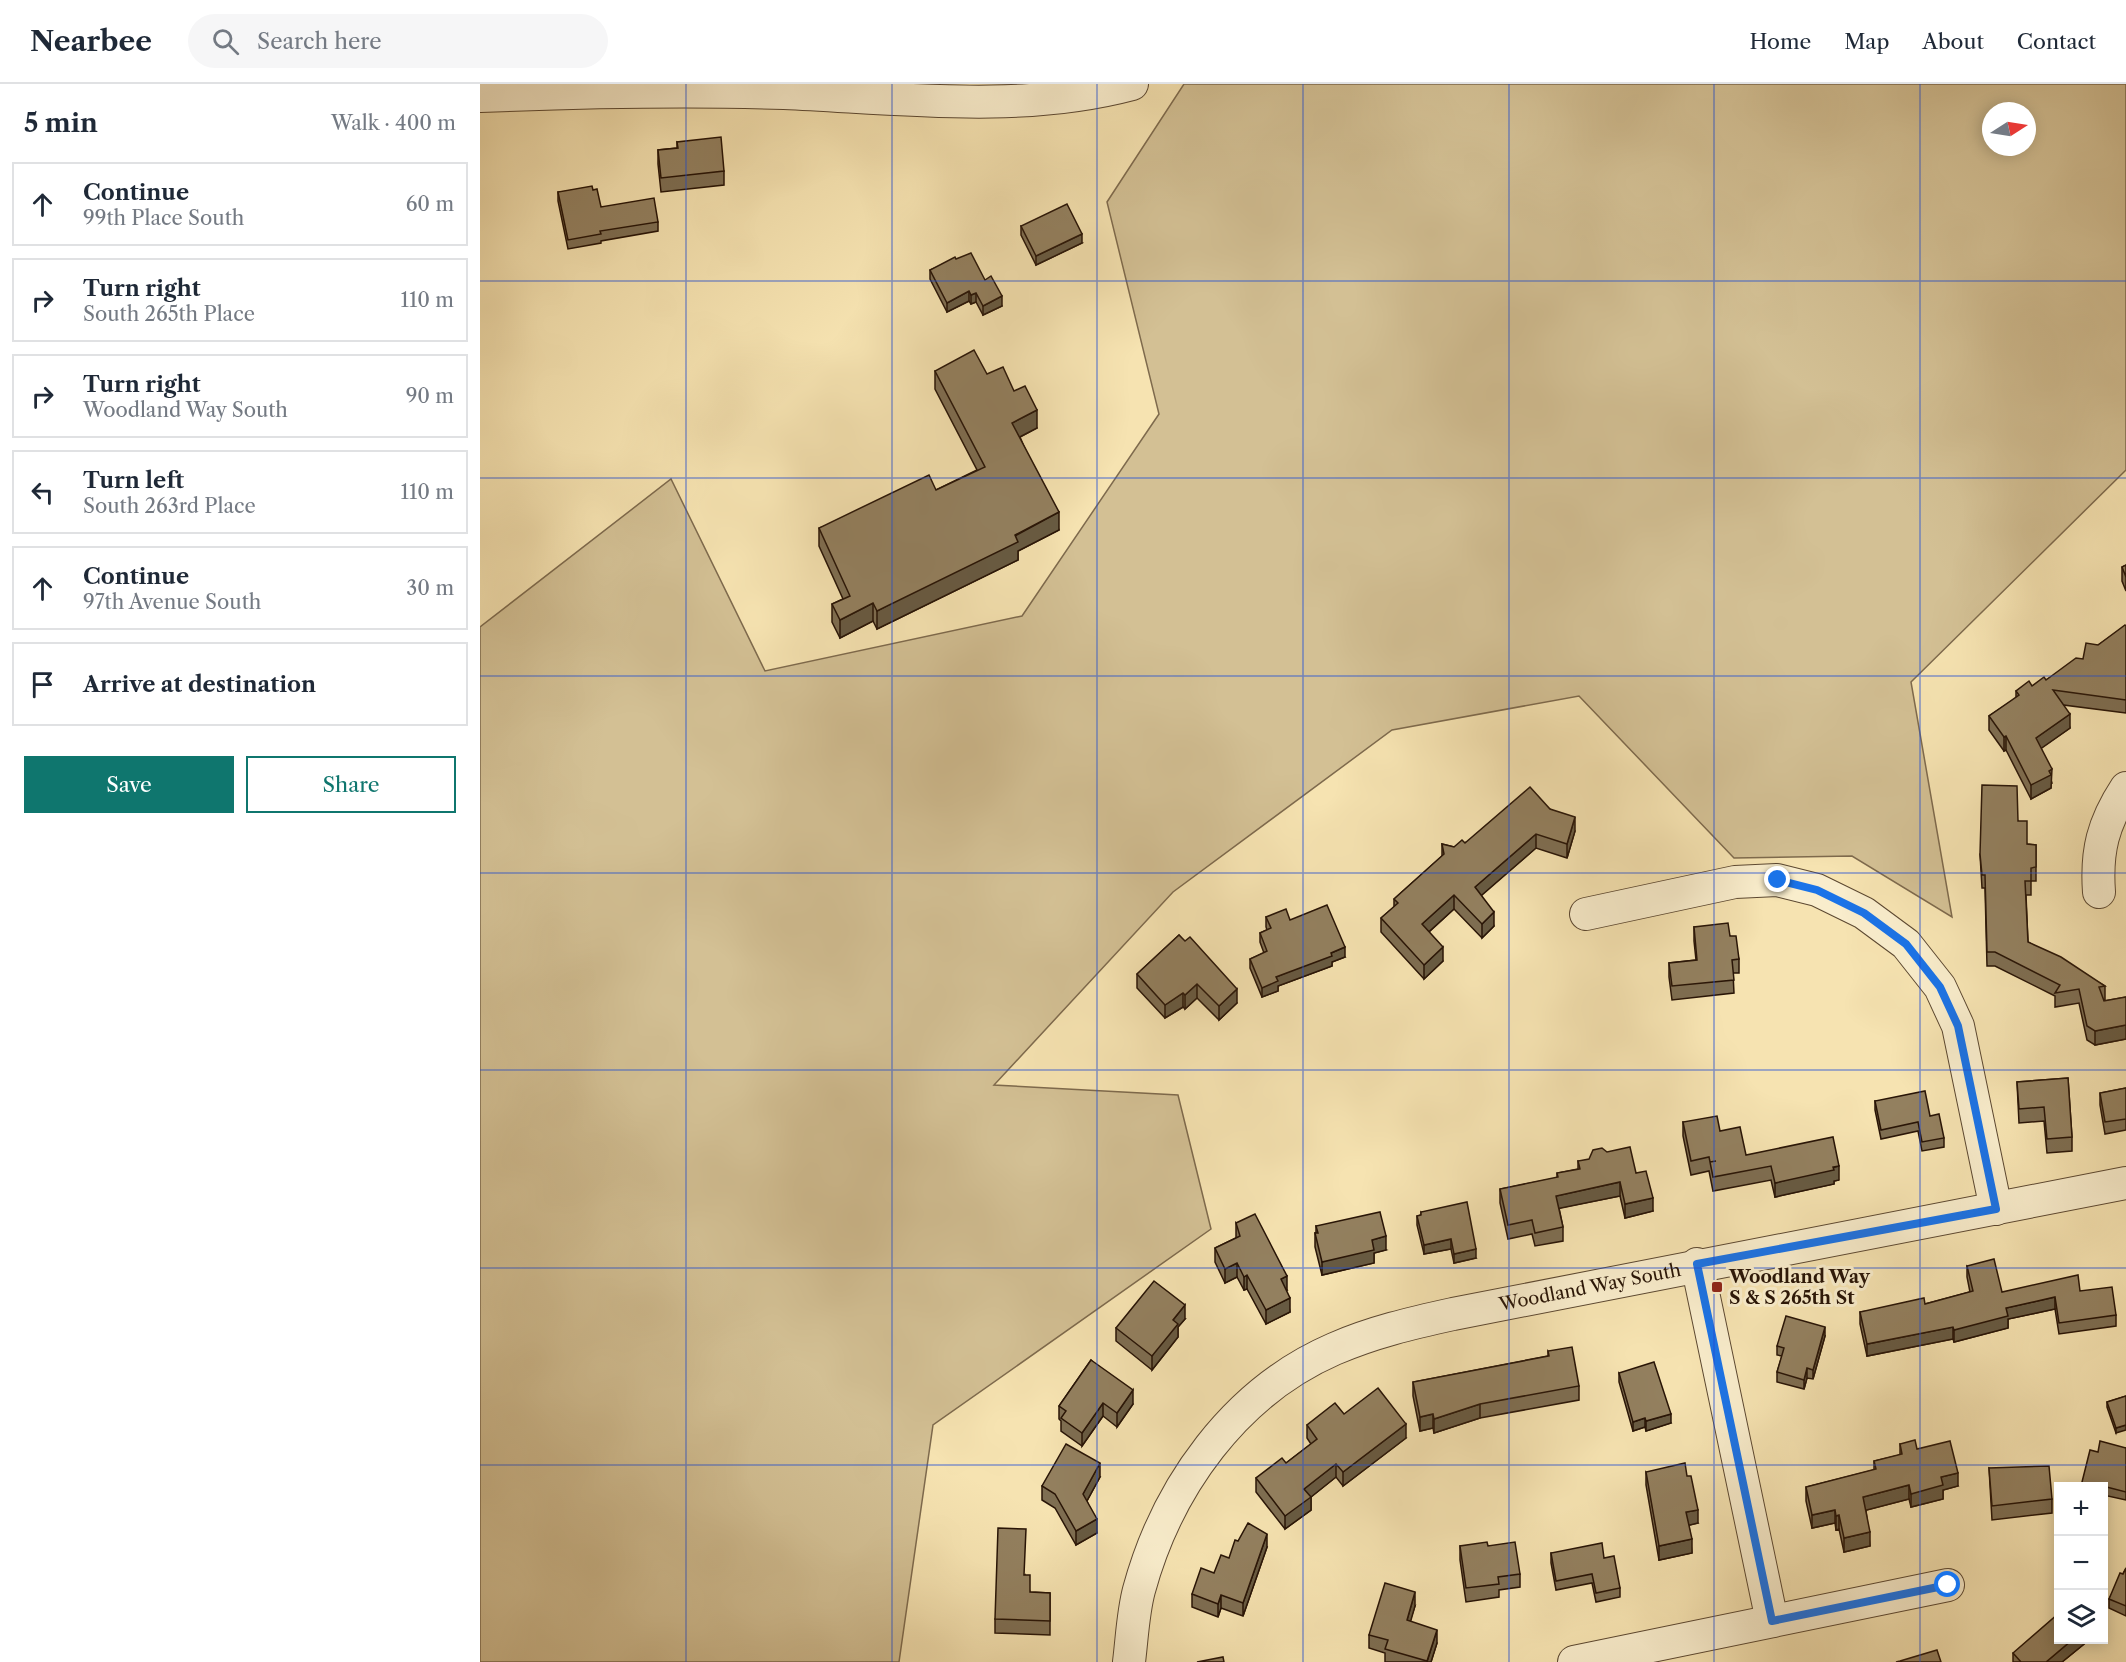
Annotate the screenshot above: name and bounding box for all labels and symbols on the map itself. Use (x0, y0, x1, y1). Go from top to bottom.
north arrow (1982, 102, 2036, 156)
route end (1764, 866, 1790, 892)
street label: Woodland Way South (1496, 1259, 1683, 1316)
place label: Woodland Way S & S 265th St (1728, 1266, 1871, 1309)
marker: Woodland Way S & S 265th St (1710, 1280, 1724, 1294)
route start (1934, 1571, 1960, 1597)

